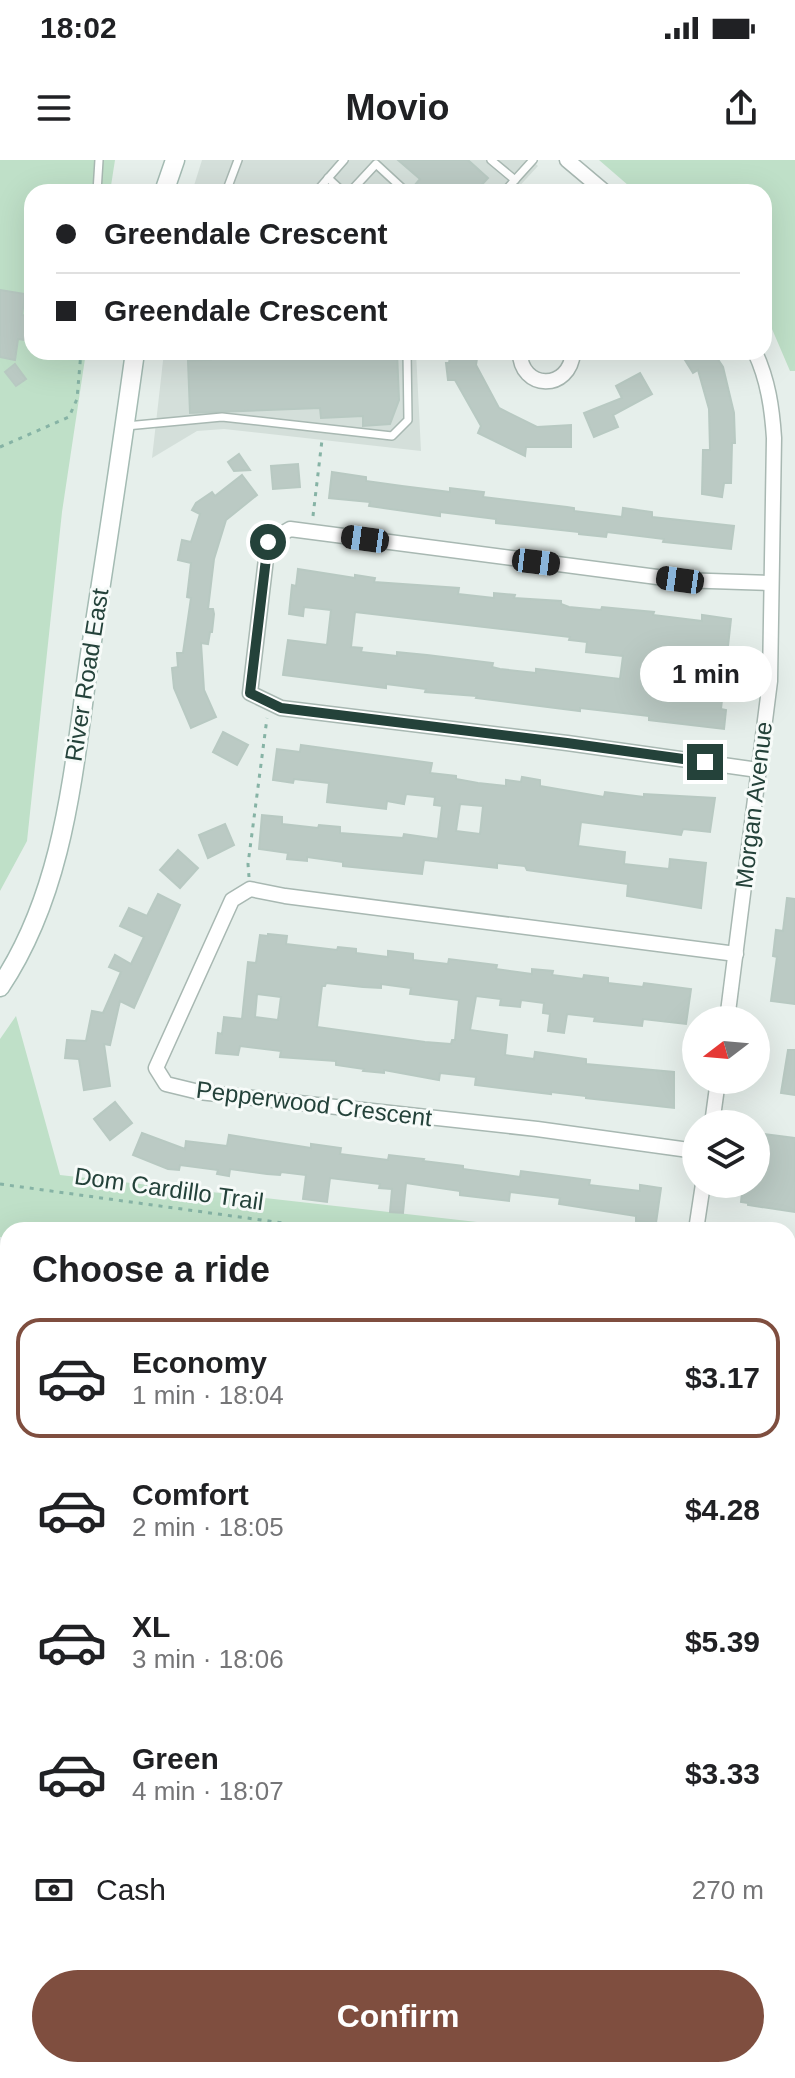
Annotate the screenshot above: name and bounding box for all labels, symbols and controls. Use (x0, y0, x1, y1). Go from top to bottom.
text: 18:02 (40, 11, 117, 44)
icon: menu (32, 86, 76, 130)
icon: share (719, 86, 763, 130)
text: Movio (346, 87, 450, 128)
text: Greendale Crescent (104, 217, 387, 250)
text: Greendale Crescent (104, 294, 387, 327)
route start (250, 524, 286, 560)
car (340, 524, 390, 554)
car (511, 547, 561, 577)
car (655, 565, 705, 595)
street label: River Road East (60, 586, 114, 763)
callout: 1 min (639, 646, 771, 702)
text: 1 min (672, 659, 740, 689)
street label: Morgan Avenue (730, 720, 777, 890)
route end (687, 744, 723, 780)
north arrow (682, 1006, 770, 1094)
map controls (682, 1006, 770, 1198)
street label: Pepperwood Crescent (195, 1076, 434, 1131)
button: layers (682, 1110, 770, 1198)
street label: Dom Cardillo Trail (73, 1162, 265, 1215)
text: Choose a ride (32, 1249, 270, 1290)
icon: car (36, 1342, 108, 1414)
text: Economy (132, 1346, 267, 1379)
text: $3.17 (685, 1361, 760, 1394)
text: 1 min · 18:04 (132, 1380, 284, 1410)
icon: car (36, 1474, 108, 1546)
text: Comfort (132, 1478, 249, 1511)
text: $4.28 (685, 1493, 760, 1526)
text: 2 min · 18:05 (132, 1512, 284, 1542)
icon: car (36, 1606, 108, 1678)
text: XL (132, 1610, 170, 1643)
text: $5.39 (685, 1625, 760, 1658)
text: 3 min · 18:06 (132, 1644, 284, 1674)
icon: car (36, 1738, 108, 1810)
text: Green (132, 1742, 219, 1775)
text: $3.33 (685, 1757, 760, 1790)
text: 4 min · 18:07 (132, 1776, 284, 1806)
icon: cash (32, 1868, 76, 1912)
text: Cash (96, 1873, 166, 1906)
text: 270 m (692, 1875, 764, 1905)
button: Confirm (32, 1970, 764, 2062)

